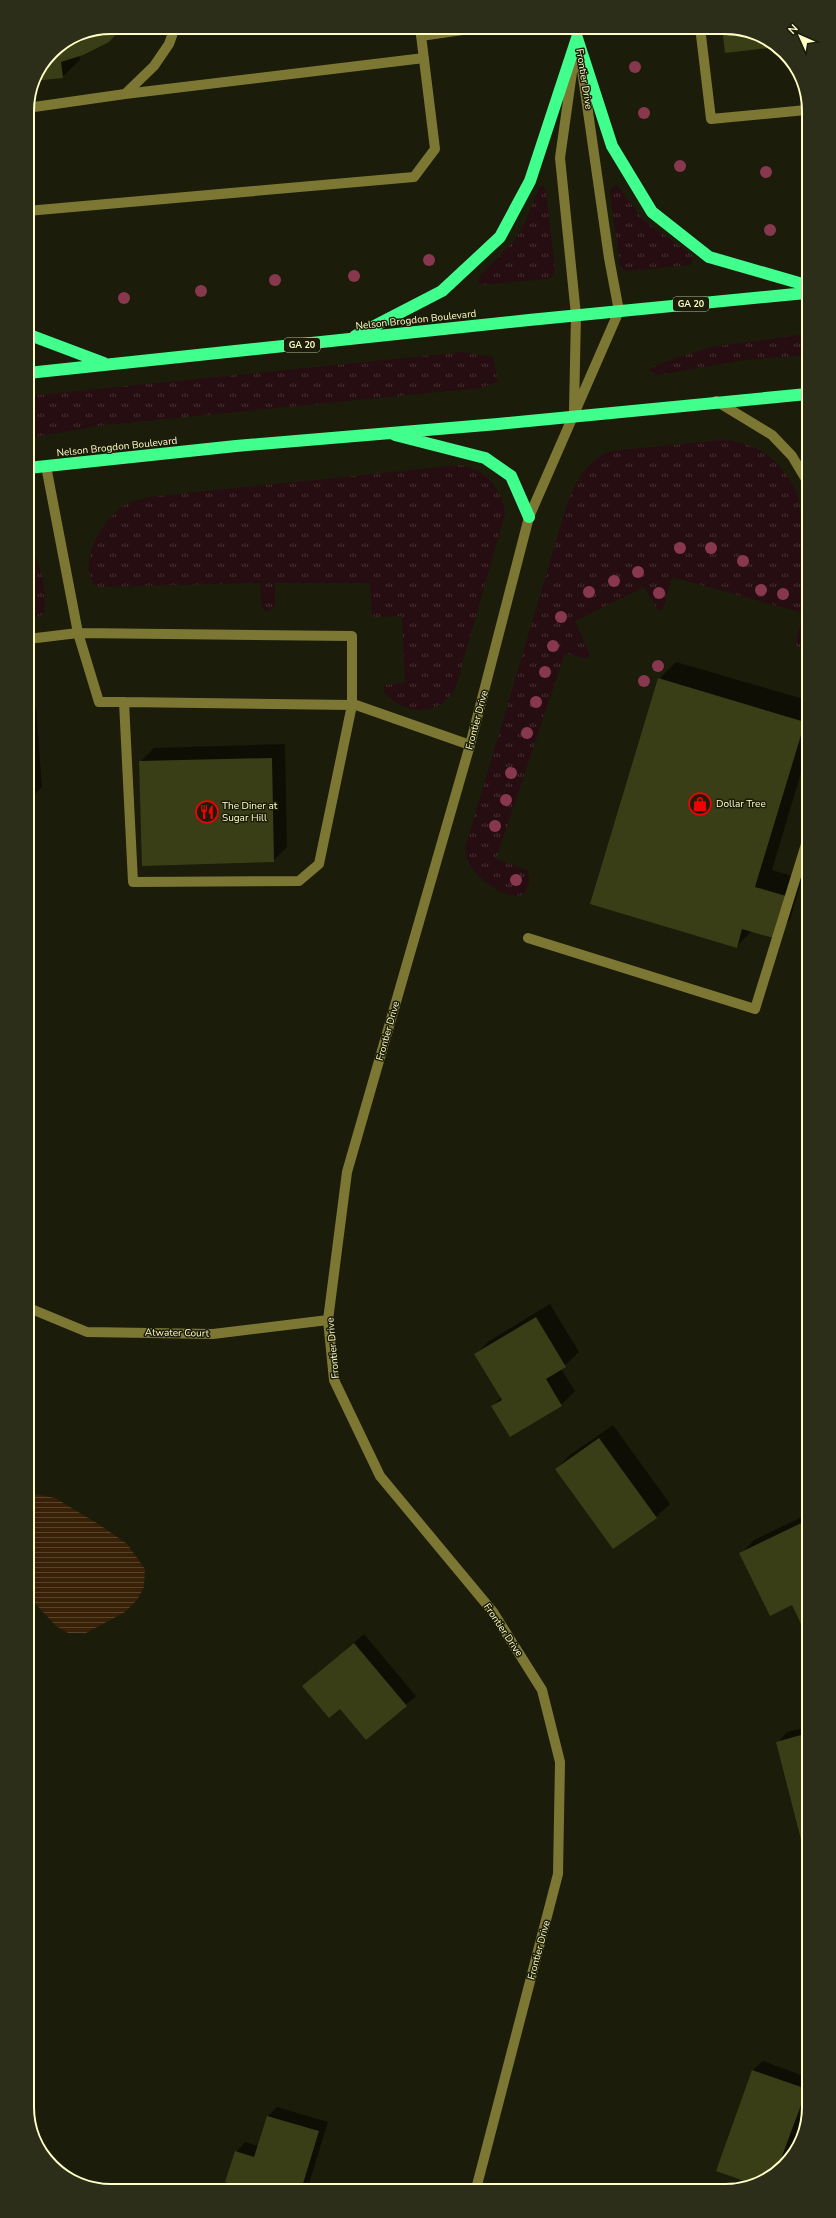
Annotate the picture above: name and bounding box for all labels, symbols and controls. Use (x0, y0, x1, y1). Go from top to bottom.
north arrow (780, 16, 820, 56)
text: N (785, 21, 801, 37)
street label: Frontier Drive (572, 48, 596, 110)
road number: GA 20 (673, 297, 709, 311)
street label: Nelson Brogdon Boulevard (355, 307, 477, 333)
road number: GA 20 (284, 338, 320, 352)
street label: Nelson Brogdon Boulevard (56, 434, 178, 460)
street label: Frontier Drive (462, 689, 492, 751)
shop icon: Dollar Tree (687, 791, 713, 817)
place label: Dollar Tree (716, 797, 766, 811)
restaurant icon: The Diner at Sugar Hill (194, 799, 220, 825)
place label: The Diner at Sugar Hill (222, 799, 278, 825)
street label: Frontier Drive (373, 1000, 403, 1062)
street label: Frontier Drive (323, 1317, 343, 1379)
street label: Atwater Court (145, 1325, 210, 1341)
street label: Frontier Drive (480, 1601, 526, 1659)
street label: Frontier Drive (524, 1919, 554, 1981)

